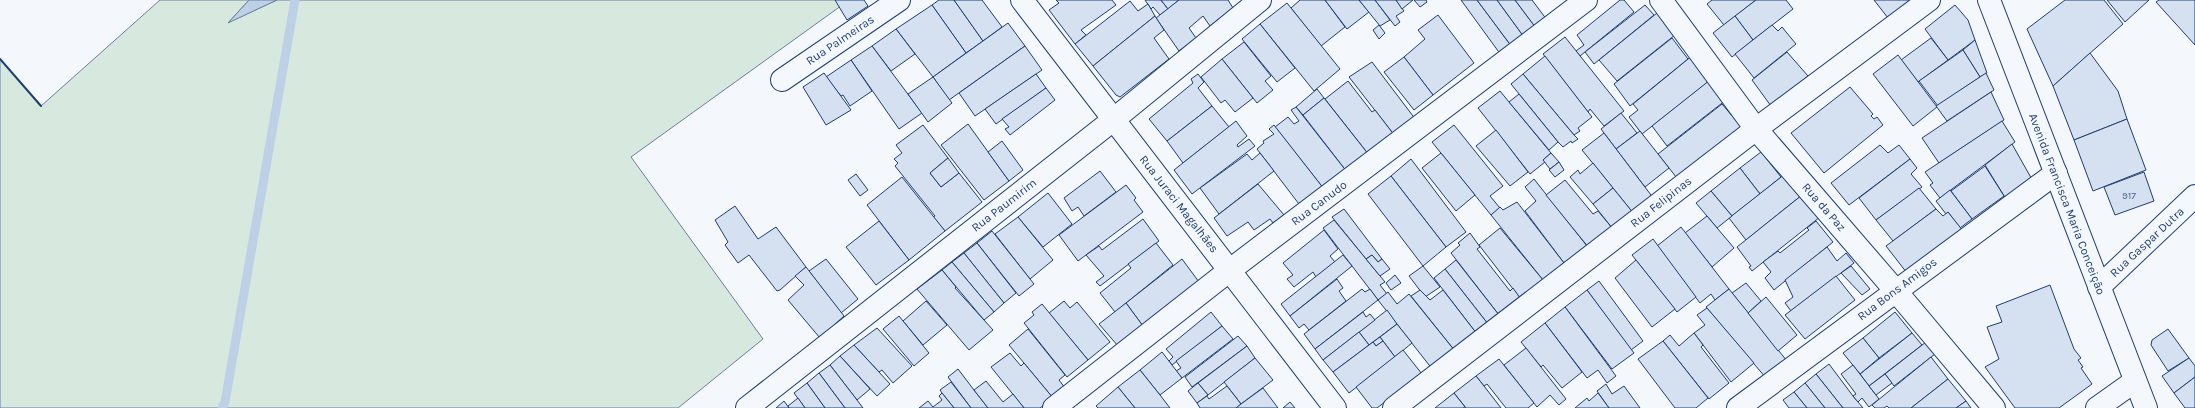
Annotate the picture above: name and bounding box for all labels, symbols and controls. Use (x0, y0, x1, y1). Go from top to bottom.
street label: Rua Palmeiras (803, 12, 877, 68)
street label: Avenida Francisca Maria Conceição (2026, 111, 2108, 297)
street label: Rua Juraci Magalhães (1137, 153, 1221, 255)
street label: Rua Felipinas (1628, 174, 1694, 230)
street label: Rua Paumirim (969, 175, 1039, 235)
street label: Rua Canudo (1288, 177, 1350, 229)
street label: Rua da Paz (1799, 180, 1849, 234)
house number: 917 (2122, 190, 2136, 202)
street label: Rua Gaspar Dutra (2107, 204, 2187, 280)
street label: Rua Bons Amigos (1855, 255, 1939, 323)

